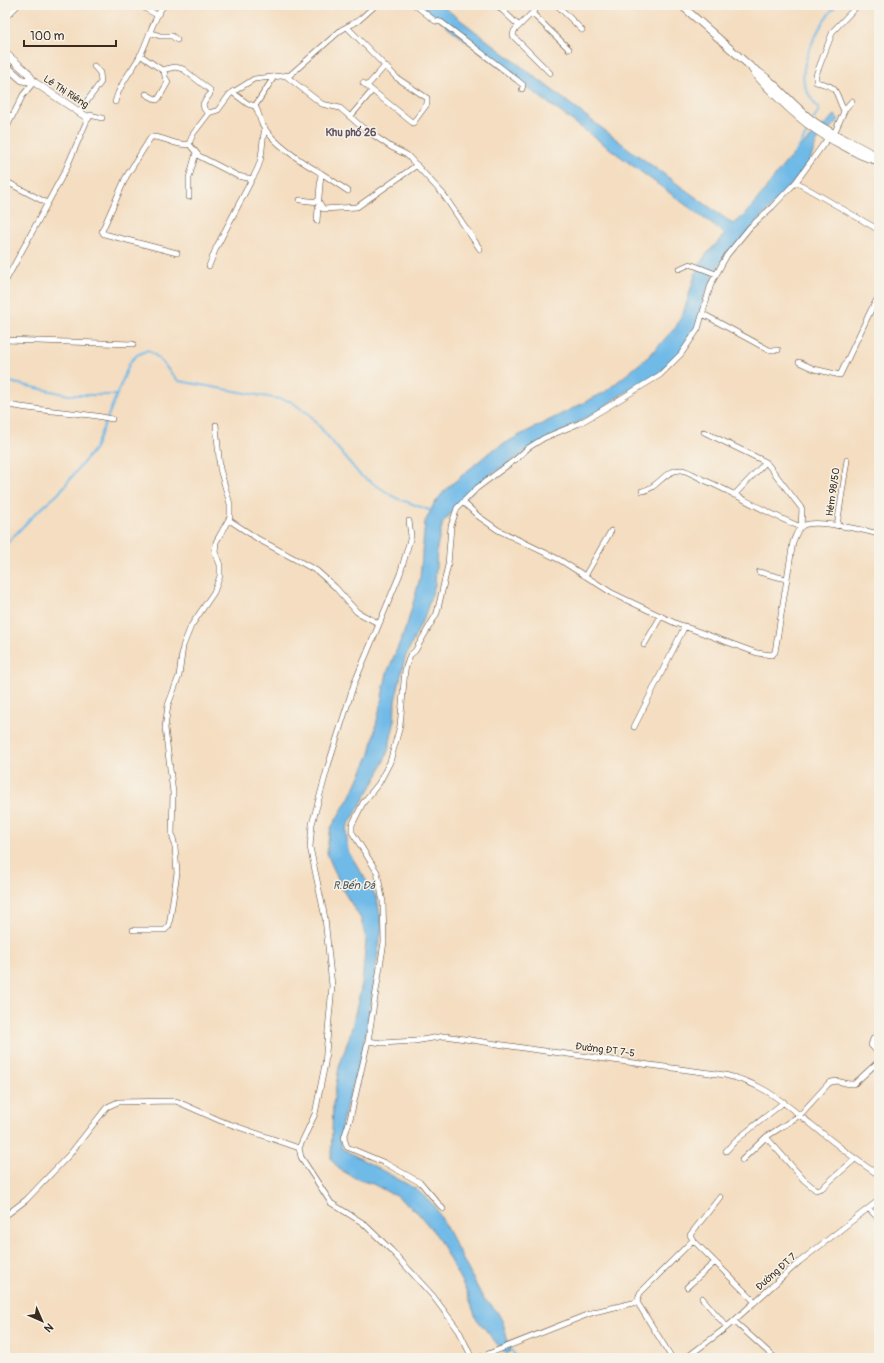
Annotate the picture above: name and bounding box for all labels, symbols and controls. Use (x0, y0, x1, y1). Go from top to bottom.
scale bar (24, 22, 116, 48)
text: 100 m (30, 29, 65, 44)
street label: Lê Thị Riêng (41, 73, 91, 111)
district label: Khu phố 26 (325, 125, 377, 139)
street label: Hẻm 98/50 (824, 467, 842, 517)
water label: R.Bến Đá (333, 879, 376, 892)
street label: Đường ĐT 7-5 (575, 1040, 635, 1060)
street label: Đường ĐT 7 (753, 1250, 799, 1293)
north arrow (22, 1301, 62, 1341)
text: N (41, 1320, 56, 1335)

